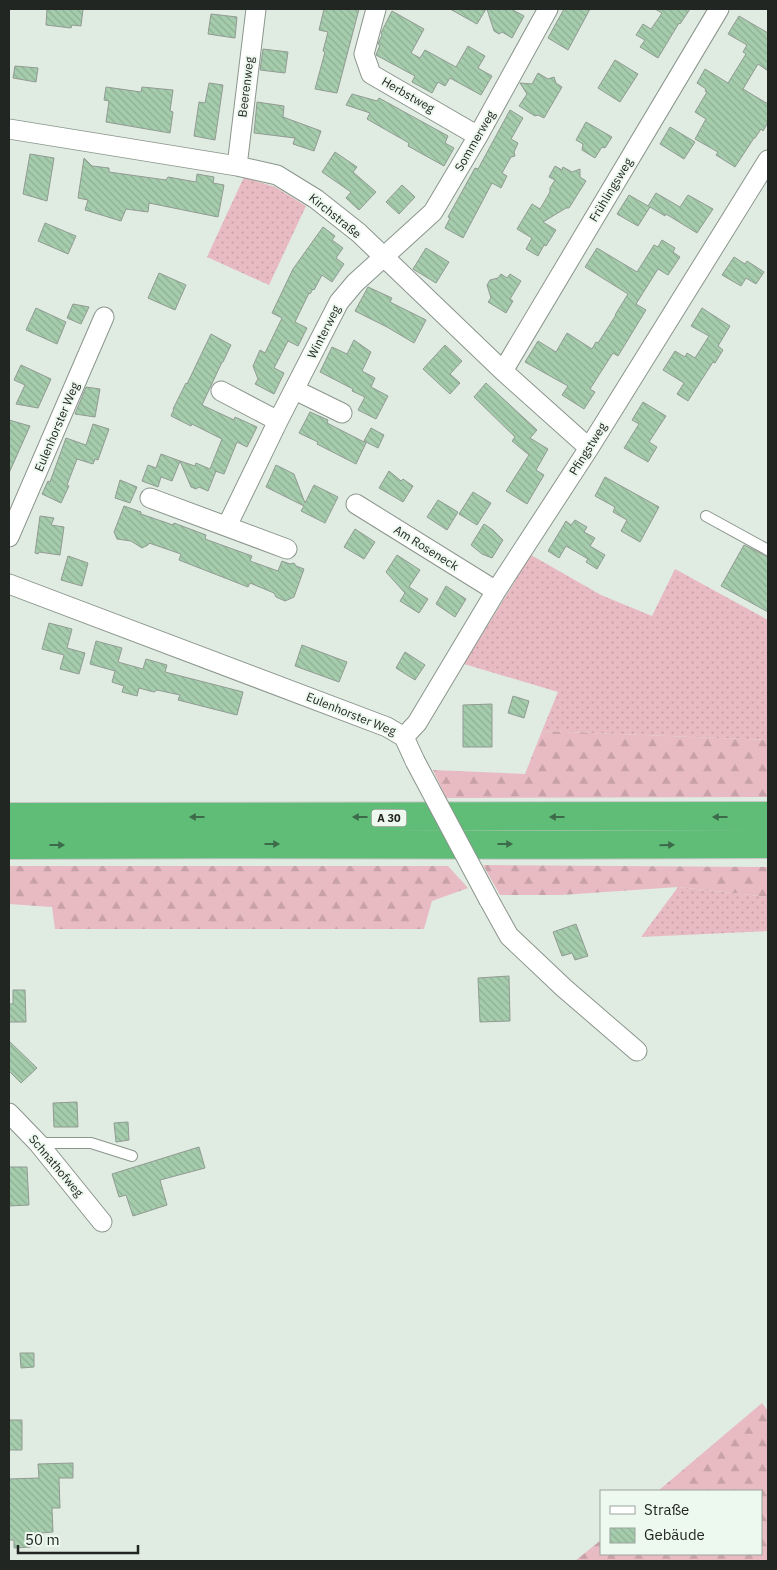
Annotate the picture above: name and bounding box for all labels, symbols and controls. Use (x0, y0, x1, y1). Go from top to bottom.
street label: Beerenweg (234, 55, 257, 118)
street label: Herbstweg (379, 73, 438, 116)
street label: Sommerweg (451, 107, 498, 174)
street label: Frühlingsweg (586, 155, 636, 224)
street label: Kirchstraße (306, 190, 365, 241)
street label: Winterweg (304, 302, 344, 361)
street label: Eulenhorster Weg (31, 379, 82, 474)
street label: Pfingstweg (566, 419, 610, 478)
street label: Am Roseneck (391, 522, 462, 574)
street label: Eulenhorster Weg (304, 689, 399, 739)
road number: A 30 (372, 810, 406, 826)
one-way arrow (189, 813, 205, 821)
one-way arrow (351, 813, 367, 821)
one-way arrow (549, 813, 565, 821)
one-way arrow (711, 813, 727, 821)
one-way arrow (264, 840, 280, 848)
one-way arrow (497, 840, 513, 848)
one-way arrow (50, 841, 66, 849)
one-way arrow (659, 841, 675, 849)
street label: Schnathofweg (26, 1131, 87, 1200)
legend (600, 1490, 762, 1555)
text: Straße (644, 1500, 689, 1519)
scale bar (18, 1522, 138, 1554)
text: Gebäude (644, 1525, 705, 1544)
text: 50 m (25, 1530, 60, 1549)

